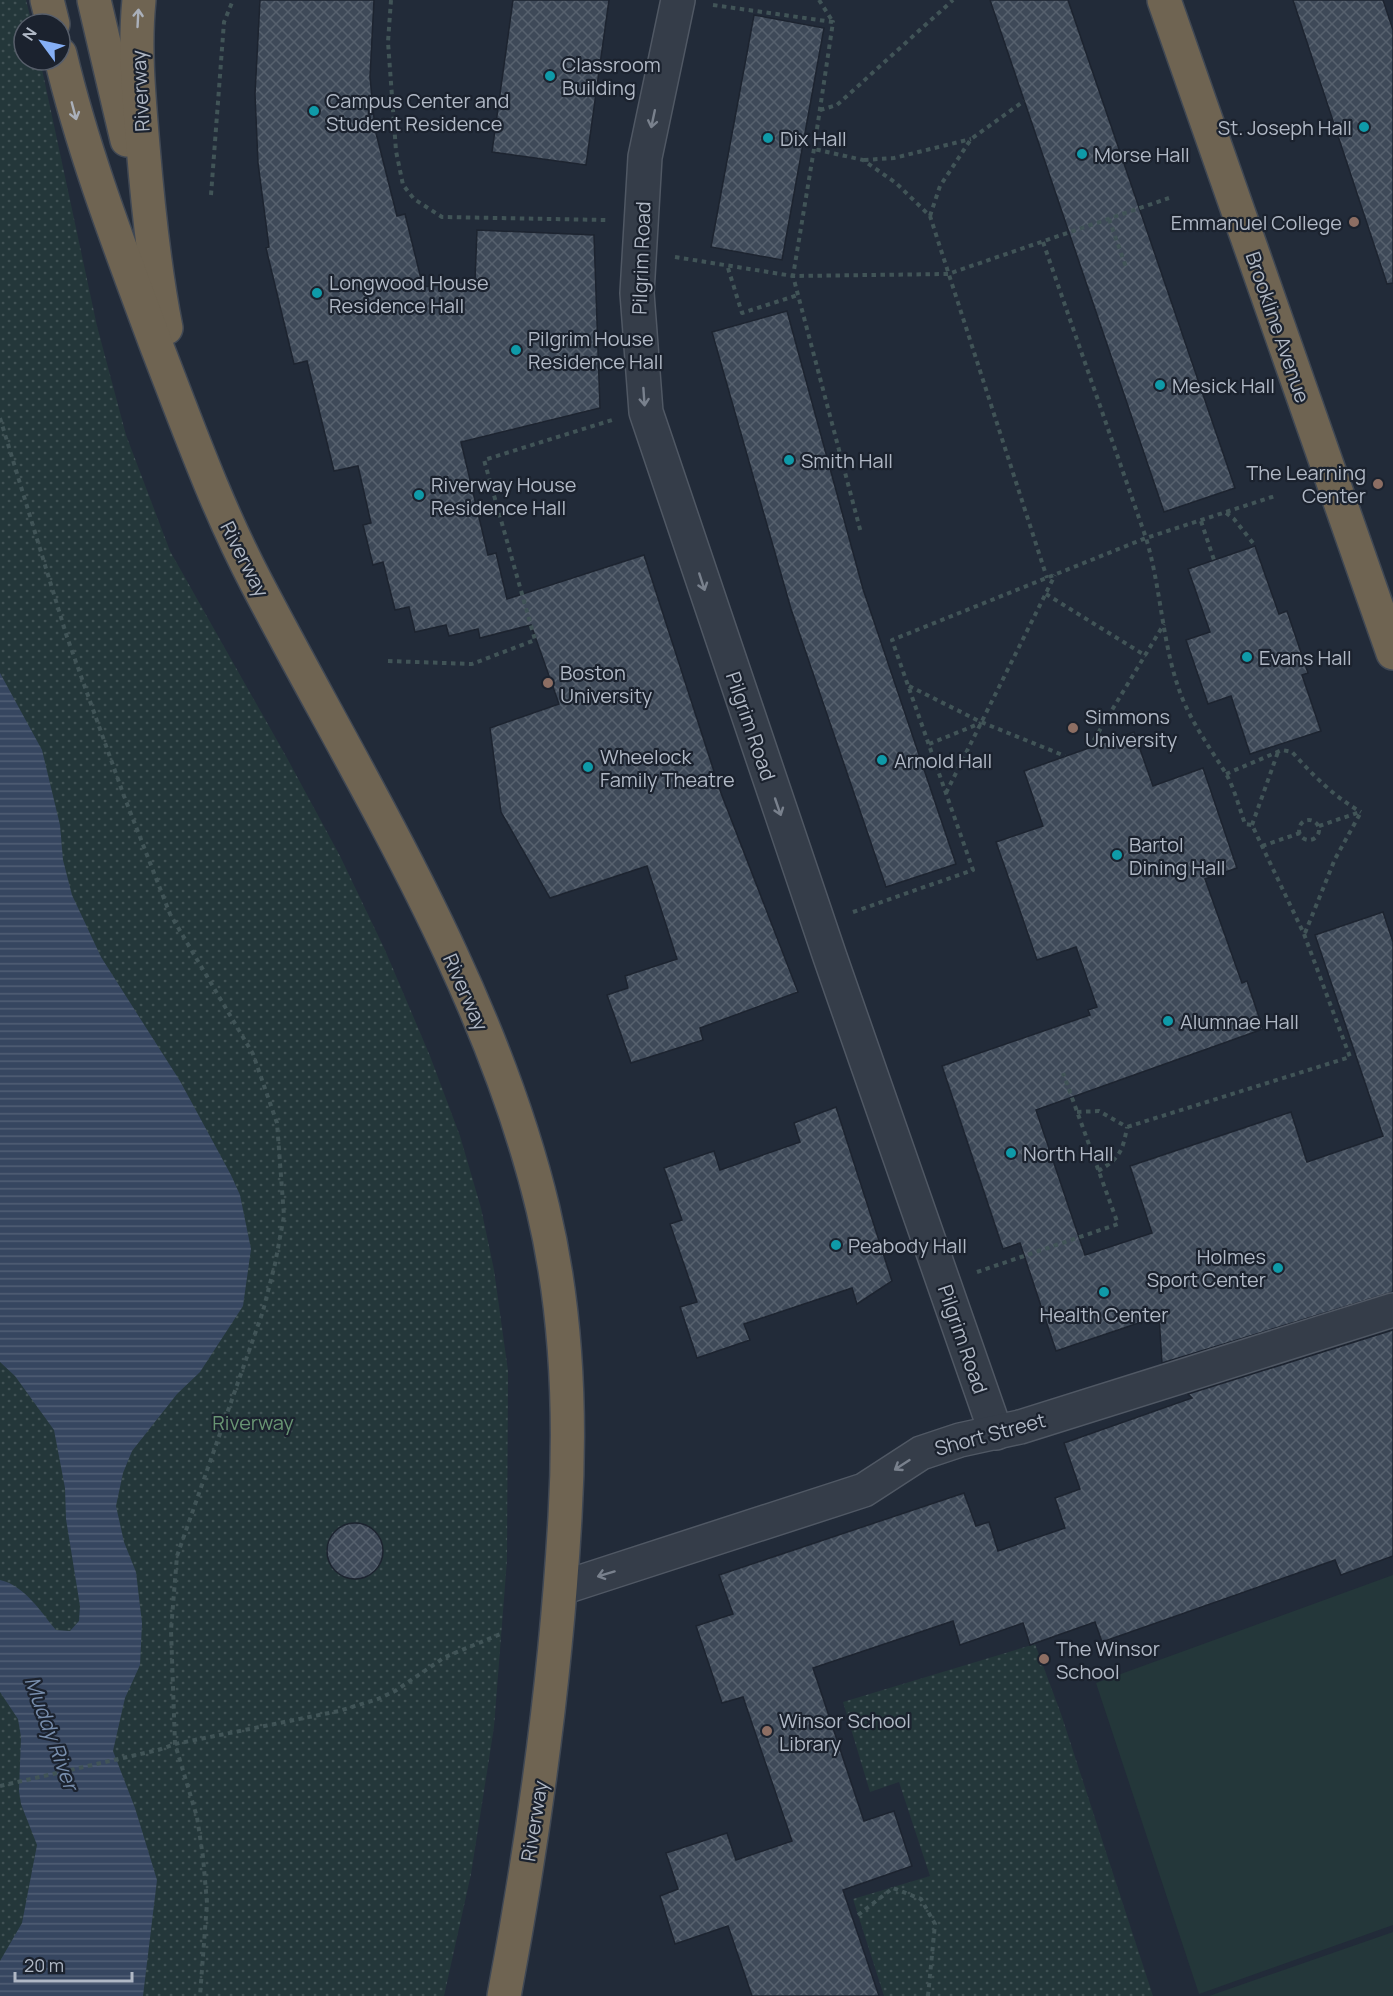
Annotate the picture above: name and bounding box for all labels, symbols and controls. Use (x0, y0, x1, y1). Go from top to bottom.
one-way arrow (133, 8, 144, 28)
north arrow (12, 12, 72, 72)
text: N (17, 23, 42, 45)
street label: Riverway (124, 49, 156, 133)
place label: Classroom Building (562, 51, 661, 101)
marker: Classroom Building (543, 69, 557, 83)
place label: Campus Center and Student Residence (326, 87, 509, 137)
one-way arrow (69, 101, 80, 120)
marker: Campus Center and Student Residence (307, 104, 321, 118)
one-way arrow (647, 109, 658, 128)
place label: St. Joseph Hall (1218, 114, 1352, 141)
marker: St. Joseph Hall (1357, 120, 1371, 134)
place label: Dix Hall (780, 125, 847, 152)
marker: Dix Hall (761, 131, 775, 145)
place label: Morse Hall (1094, 141, 1190, 168)
marker: Morse Hall (1075, 147, 1089, 161)
street label: Pilgrim Road (626, 201, 656, 315)
place label: Emmanuel College (1171, 209, 1342, 236)
marker: Emmanuel College (1347, 215, 1361, 229)
street label: Brookline Avenue (1239, 248, 1317, 406)
place label: Longwood House Residence Hall (329, 269, 489, 319)
marker: Longwood House Residence Hall (310, 286, 324, 300)
place label: Pilgrim House Residence Hall (528, 325, 663, 375)
marker: Pilgrim House Residence Hall (509, 343, 523, 357)
place label: Mesick Hall (1172, 372, 1275, 399)
marker: Mesick Hall (1153, 378, 1167, 392)
one-way arrow (639, 386, 650, 406)
place label: Smith Hall (801, 447, 893, 474)
marker: Smith Hall (782, 453, 796, 467)
place label: The Learning Center (1246, 459, 1366, 509)
place label: Riverway House Residence Hall (431, 471, 576, 521)
marker: The Learning Center (1371, 477, 1385, 491)
marker: Riverway House Residence Hall (412, 488, 426, 502)
street label: Riverway (214, 516, 276, 602)
one-way arrow (698, 572, 709, 591)
place label: Evans Hall (1259, 644, 1352, 671)
marker: Evans Hall (1240, 650, 1254, 664)
place label: Boston University (560, 659, 653, 709)
street label: Pilgrim Road (720, 668, 782, 784)
marker: Boston University (541, 676, 555, 690)
place label: Simmons University (1085, 703, 1178, 753)
marker: Simmons University (1066, 721, 1080, 735)
place label: Wheelock Family Theatre (600, 743, 735, 793)
place label: Arnold Hall (894, 747, 992, 774)
marker: Arnold Hall (875, 753, 889, 767)
marker: Wheelock Family Theatre (581, 760, 595, 774)
one-way arrow (774, 797, 785, 816)
place label: Bartol Dining Hall (1129, 831, 1226, 881)
marker: Bartol Dining Hall (1110, 848, 1124, 862)
street label: Riverway (437, 949, 495, 1035)
place label: Alumnae Hall (1180, 1008, 1299, 1035)
marker: Alumnae Hall (1161, 1014, 1175, 1028)
place label: North Hall (1023, 1140, 1114, 1167)
marker: North Hall (1004, 1146, 1018, 1160)
place label: Peabody Hall (848, 1232, 967, 1259)
marker: Peabody Hall (829, 1238, 843, 1252)
place label: Holmes Sport Center (1147, 1243, 1266, 1293)
marker: Holmes Sport Center (1271, 1261, 1285, 1275)
street label: Pilgrim Road (932, 1281, 994, 1397)
marker: Health Center (1097, 1285, 1111, 1299)
place label: Health Center (1040, 1301, 1168, 1328)
street label: Short Street (931, 1406, 1049, 1462)
park label: Riverway (212, 1409, 294, 1436)
one-way arrow (894, 1460, 911, 1472)
one-way arrow (597, 1569, 616, 1580)
place label: The Winsor School (1056, 1635, 1160, 1685)
marker: The Winsor School (1037, 1652, 1051, 1666)
water label: Muddy River (19, 1673, 86, 1796)
place label: Winsor School Library (779, 1707, 911, 1757)
marker: Winsor School Library (760, 1724, 774, 1738)
street label: Riverway (514, 1778, 554, 1863)
scale bar (15, 1945, 132, 1983)
text: 20 m (24, 1953, 64, 1977)

